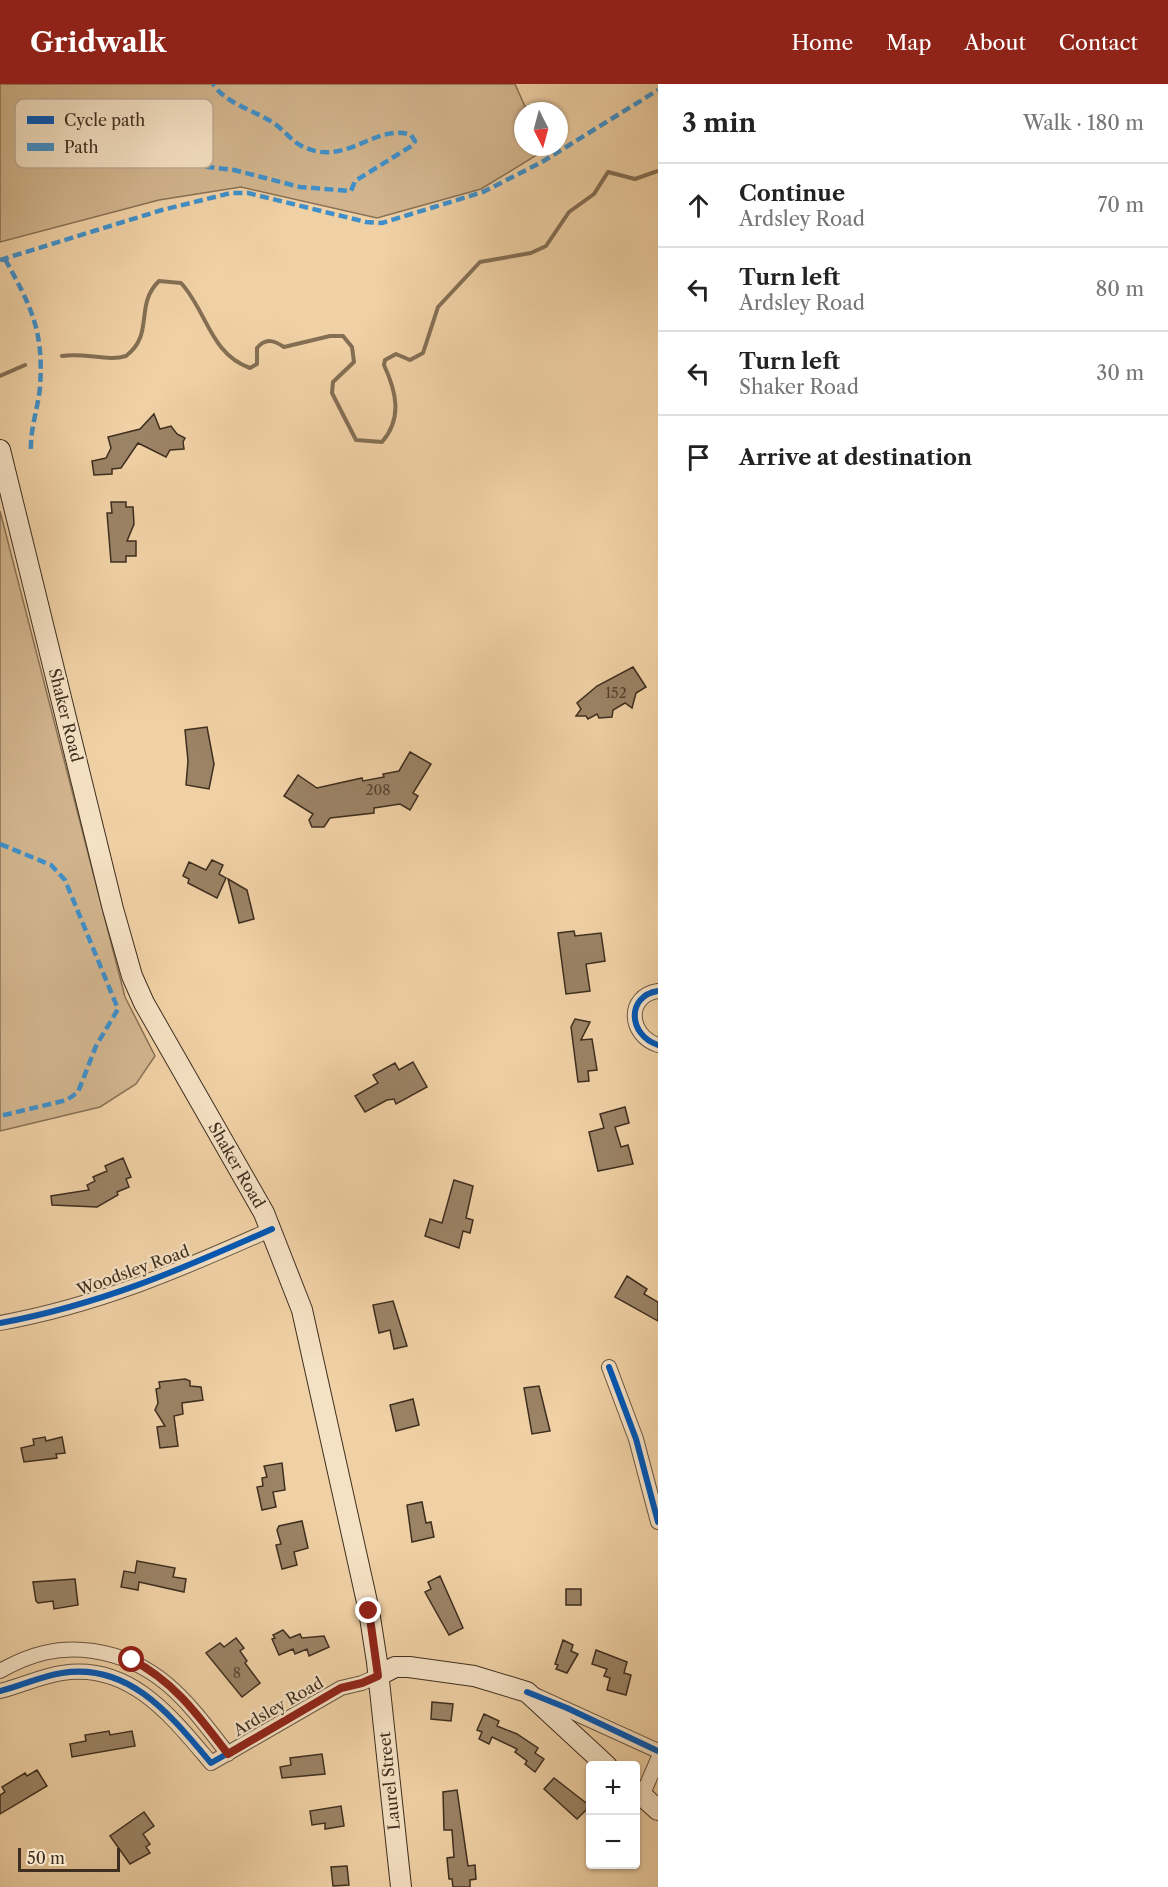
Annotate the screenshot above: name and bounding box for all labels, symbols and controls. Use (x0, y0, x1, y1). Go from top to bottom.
text: Gridwalk (30, 25, 166, 59)
text: Home (792, 30, 853, 55)
text: Map (886, 30, 931, 55)
text: About (964, 30, 1026, 55)
text: Contact (1059, 30, 1138, 55)
legend (15, 99, 213, 168)
north arrow (514, 102, 568, 156)
text: 3 min (682, 107, 756, 139)
text: Cycle path (64, 110, 145, 130)
text: Walk · 180 m (1023, 111, 1144, 135)
text: Path (64, 137, 98, 157)
text: Continue (739, 180, 845, 207)
icon: ahead (682, 189, 715, 222)
text: 70 m (1098, 193, 1144, 217)
text: Ardsley Road (739, 207, 865, 231)
text: Turn left (739, 264, 840, 291)
icon: left (682, 273, 715, 306)
text: 80 m (1096, 277, 1144, 301)
text: Ardsley Road (739, 291, 865, 315)
text: Turn left (739, 348, 840, 375)
icon: left (682, 357, 715, 390)
text: 30 m (1096, 361, 1144, 385)
text: Shaker Road (739, 375, 859, 399)
icon: arrive (682, 441, 715, 474)
text: Arrive at destination (739, 444, 972, 471)
street label: Shaker Road (45, 666, 87, 764)
house number: 152 (605, 684, 627, 702)
house number: 208 (365, 781, 391, 799)
street label: Shaker Road (204, 1118, 270, 1212)
street label: Woodsley Road (73, 1240, 192, 1300)
route end (355, 1597, 381, 1623)
route start (118, 1646, 144, 1672)
house number: 8 (233, 1664, 241, 1682)
street label: Ardsley Road (229, 1672, 327, 1740)
street label: Laurel Street (374, 1731, 404, 1831)
map controls (586, 1761, 640, 1869)
button: + (586, 1761, 640, 1815)
button: − (586, 1815, 640, 1869)
scale bar (18, 1845, 120, 1872)
text: 50 m (27, 1848, 65, 1868)

